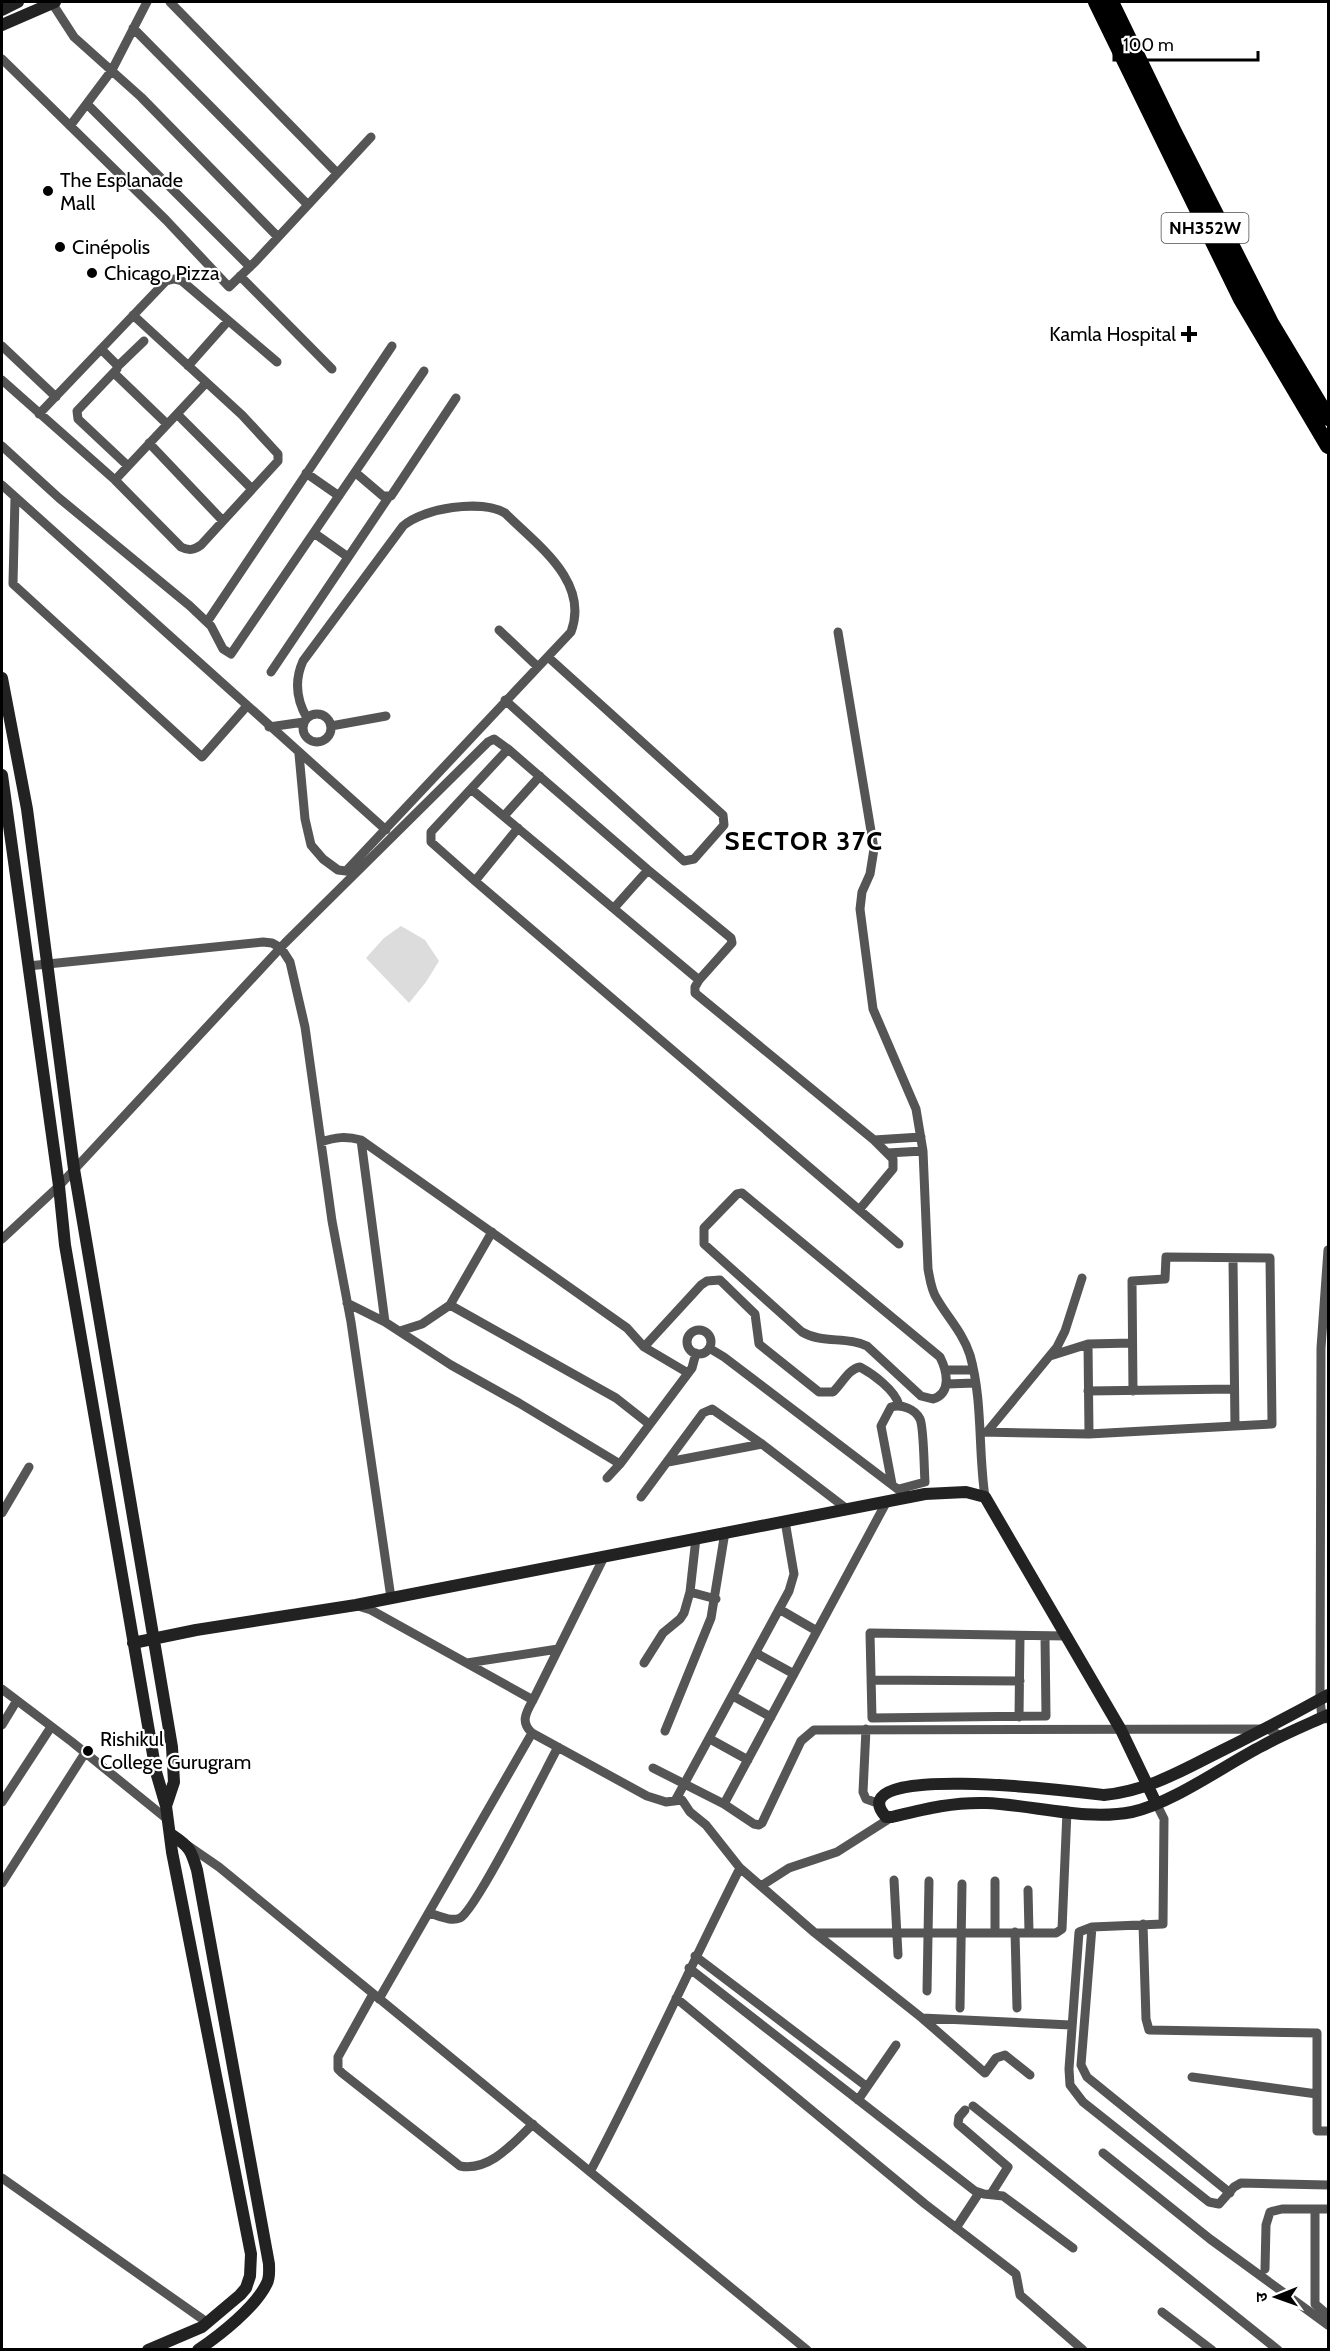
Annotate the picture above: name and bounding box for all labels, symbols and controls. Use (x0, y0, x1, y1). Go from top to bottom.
scale bar (1114, 24, 1258, 62)
text: 100 m (1123, 34, 1174, 56)
place label: The Esplanade Mall (60, 168, 183, 215)
marker: The Esplanade Mall (41, 184, 55, 198)
road number: NH352W (1162, 213, 1248, 243)
place label: Cinépolis (72, 235, 150, 259)
marker: Cinépolis (53, 240, 67, 254)
place label: Chicago Pizza (104, 261, 220, 285)
marker: Chicago Pizza (85, 266, 99, 280)
place label: Kamla Hospital (1049, 322, 1176, 346)
marker: Kamla Hospital (1180, 325, 1198, 343)
district label: SECTOR 37C (724, 825, 884, 857)
place label: Rishikul College Gurugram (100, 1727, 251, 1774)
marker: Rishikul College Gurugram (81, 1744, 95, 1758)
north arrow (1246, 2267, 1306, 2327)
text: उ (1252, 2292, 1271, 2302)

